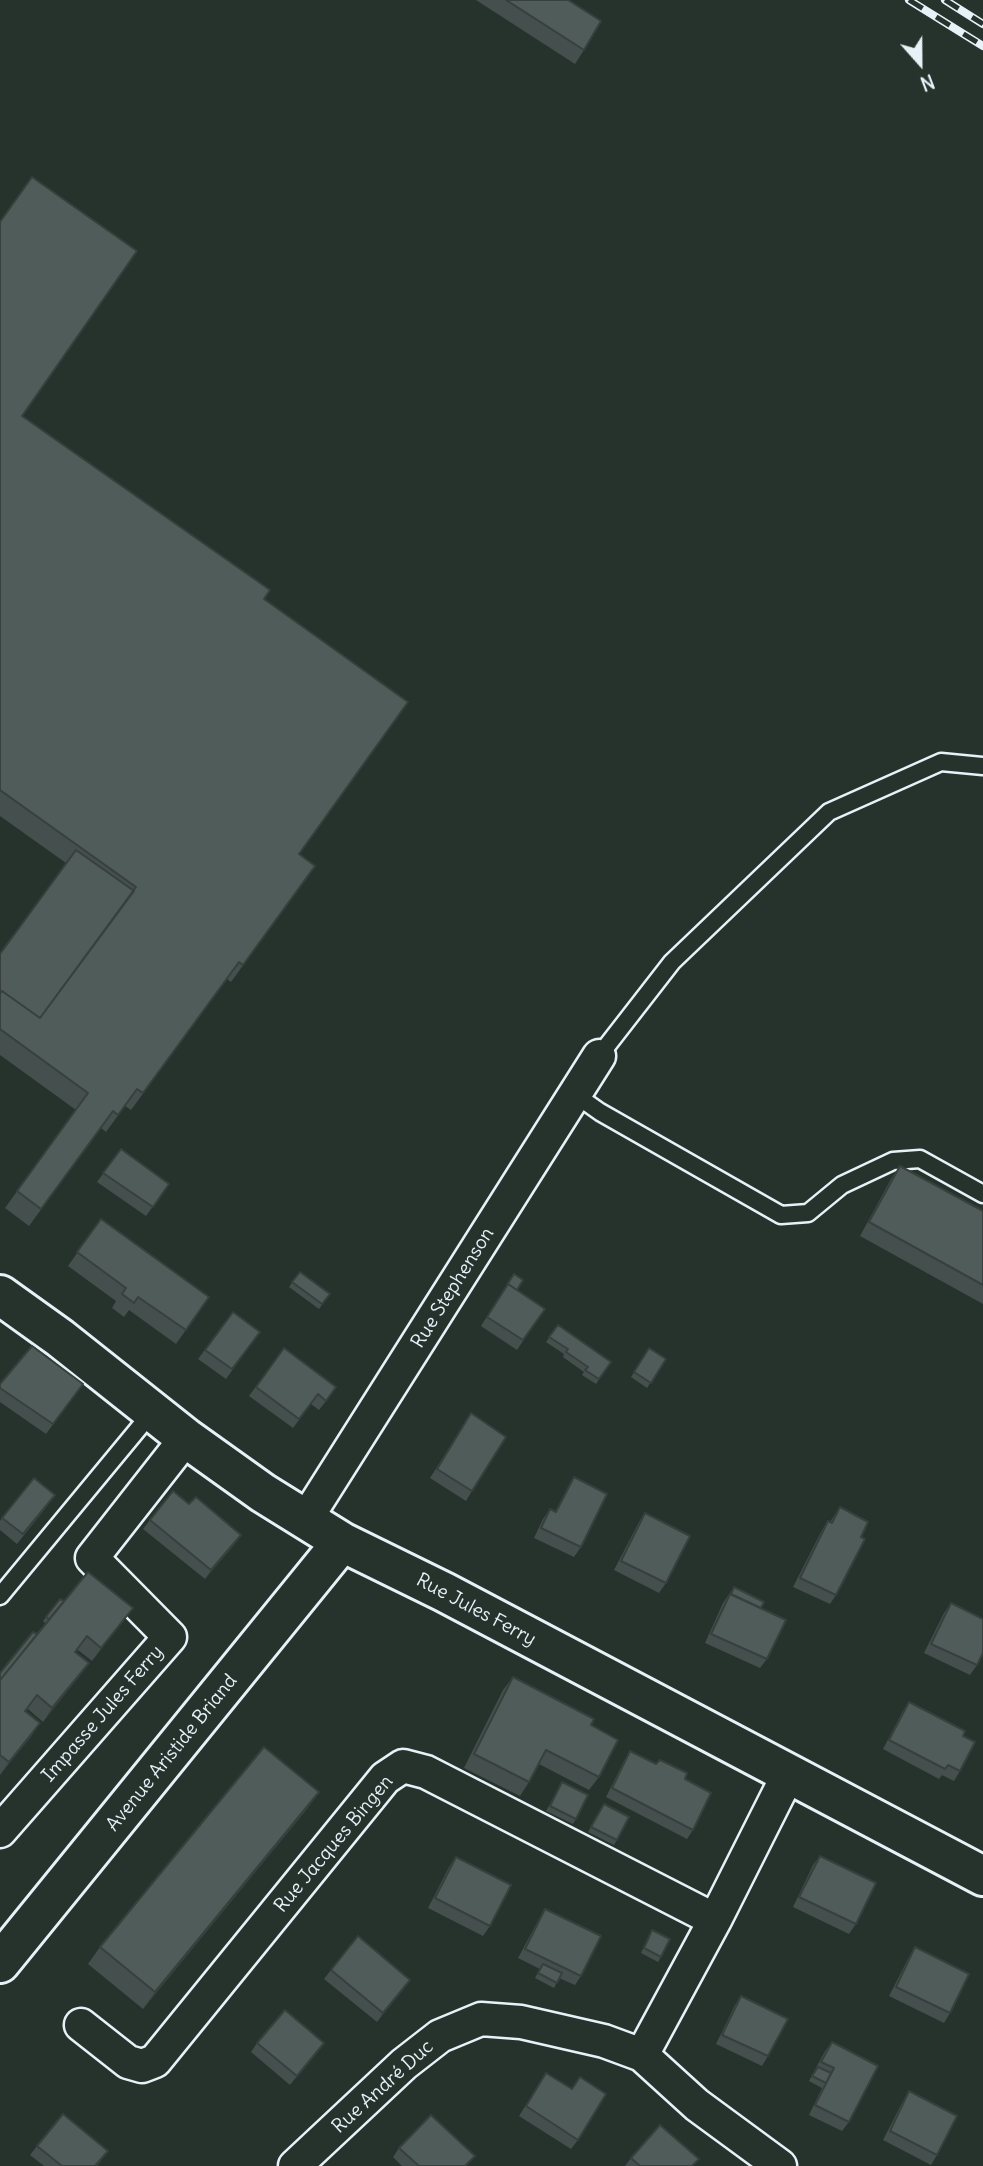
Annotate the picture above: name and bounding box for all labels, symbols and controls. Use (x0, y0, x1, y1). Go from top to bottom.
north arrow (885, 28, 955, 98)
text: N (917, 69, 938, 96)
street label: Rue Stephenson (407, 1224, 499, 1352)
street label: Rue Jules Ferry (412, 1569, 540, 1651)
street label: Impasse Jules Ferry (38, 1641, 168, 1787)
street label: Avenue Aristide Briand (102, 1670, 242, 1836)
street label: Rue Jacques Bingen (270, 1771, 398, 1917)
street label: Rue André Duc (328, 2036, 438, 2138)

